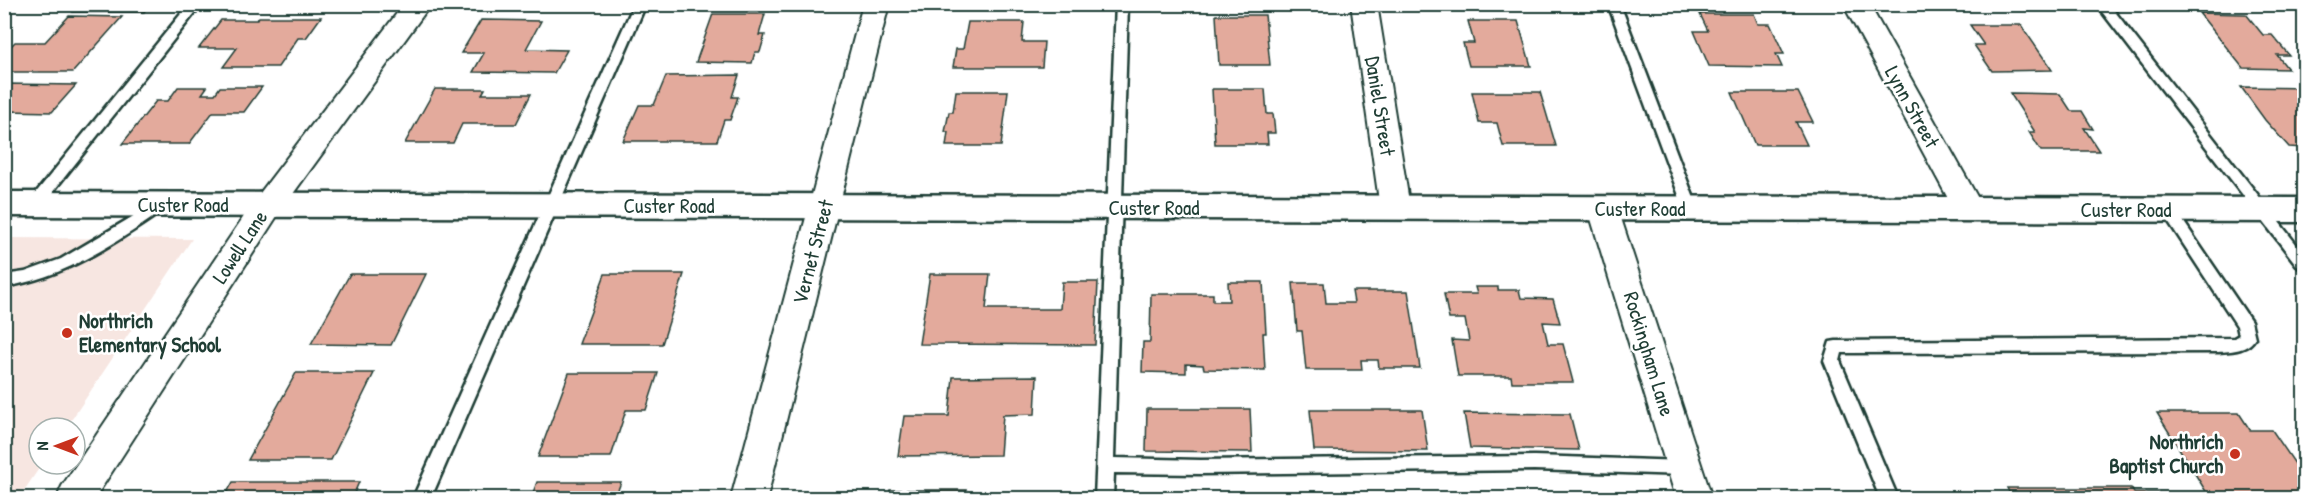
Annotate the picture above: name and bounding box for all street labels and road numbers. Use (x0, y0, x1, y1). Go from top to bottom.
street label: Daniel Street (1358, 54, 1403, 158)
street label: Lynn Street (1878, 61, 1947, 154)
street label: Custer Road (138, 190, 228, 219)
street label: Custer Road (624, 191, 714, 220)
street label: Custer Road (1109, 193, 1199, 222)
street label: Custer Road (1595, 194, 1685, 223)
street label: Custer Road (2081, 195, 2171, 224)
street label: Vernet Street (785, 196, 841, 307)
street label: Lowell Lane (205, 204, 274, 289)
street label: Rockingham Lane (1617, 288, 1682, 420)

